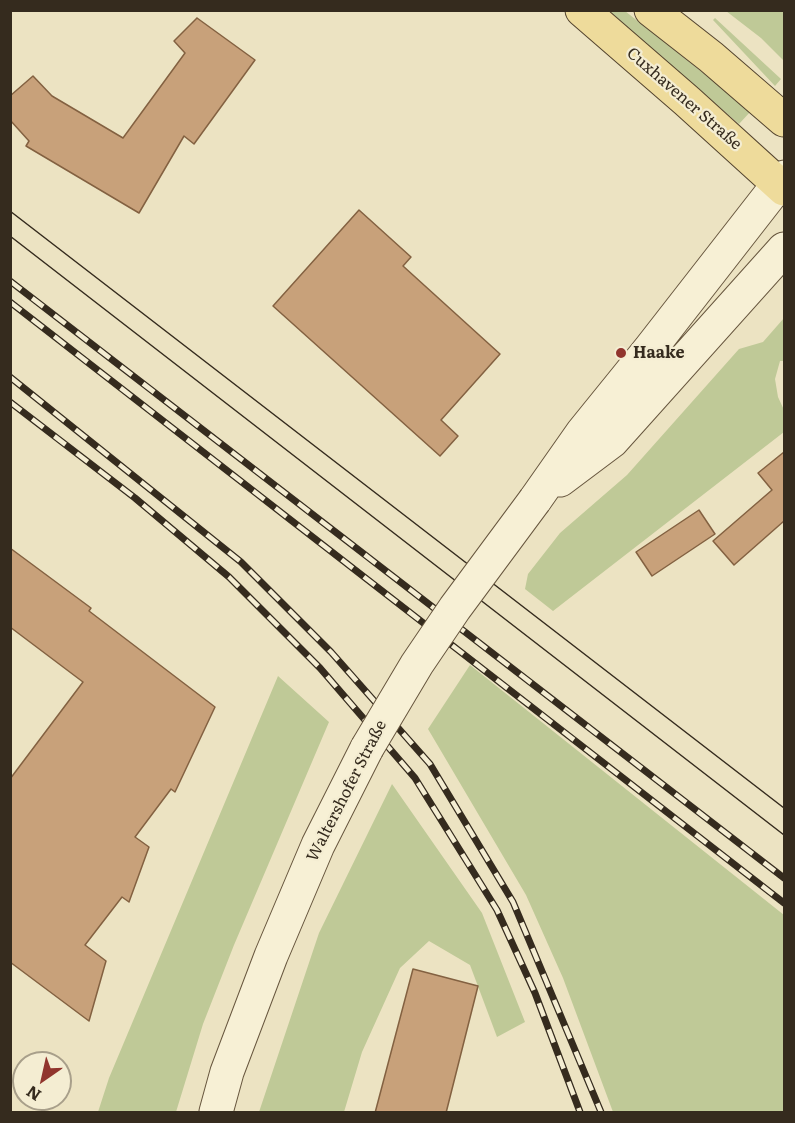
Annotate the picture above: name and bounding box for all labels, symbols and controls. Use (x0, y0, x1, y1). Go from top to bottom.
street label: Cuxhavener Straße (623, 44, 745, 154)
place label: Haake (633, 343, 685, 363)
marker: Haake (614, 346, 628, 360)
street label: Waltershofer Straße (303, 717, 391, 865)
north arrow (12, 1051, 72, 1111)
text: N (21, 1081, 45, 1108)

